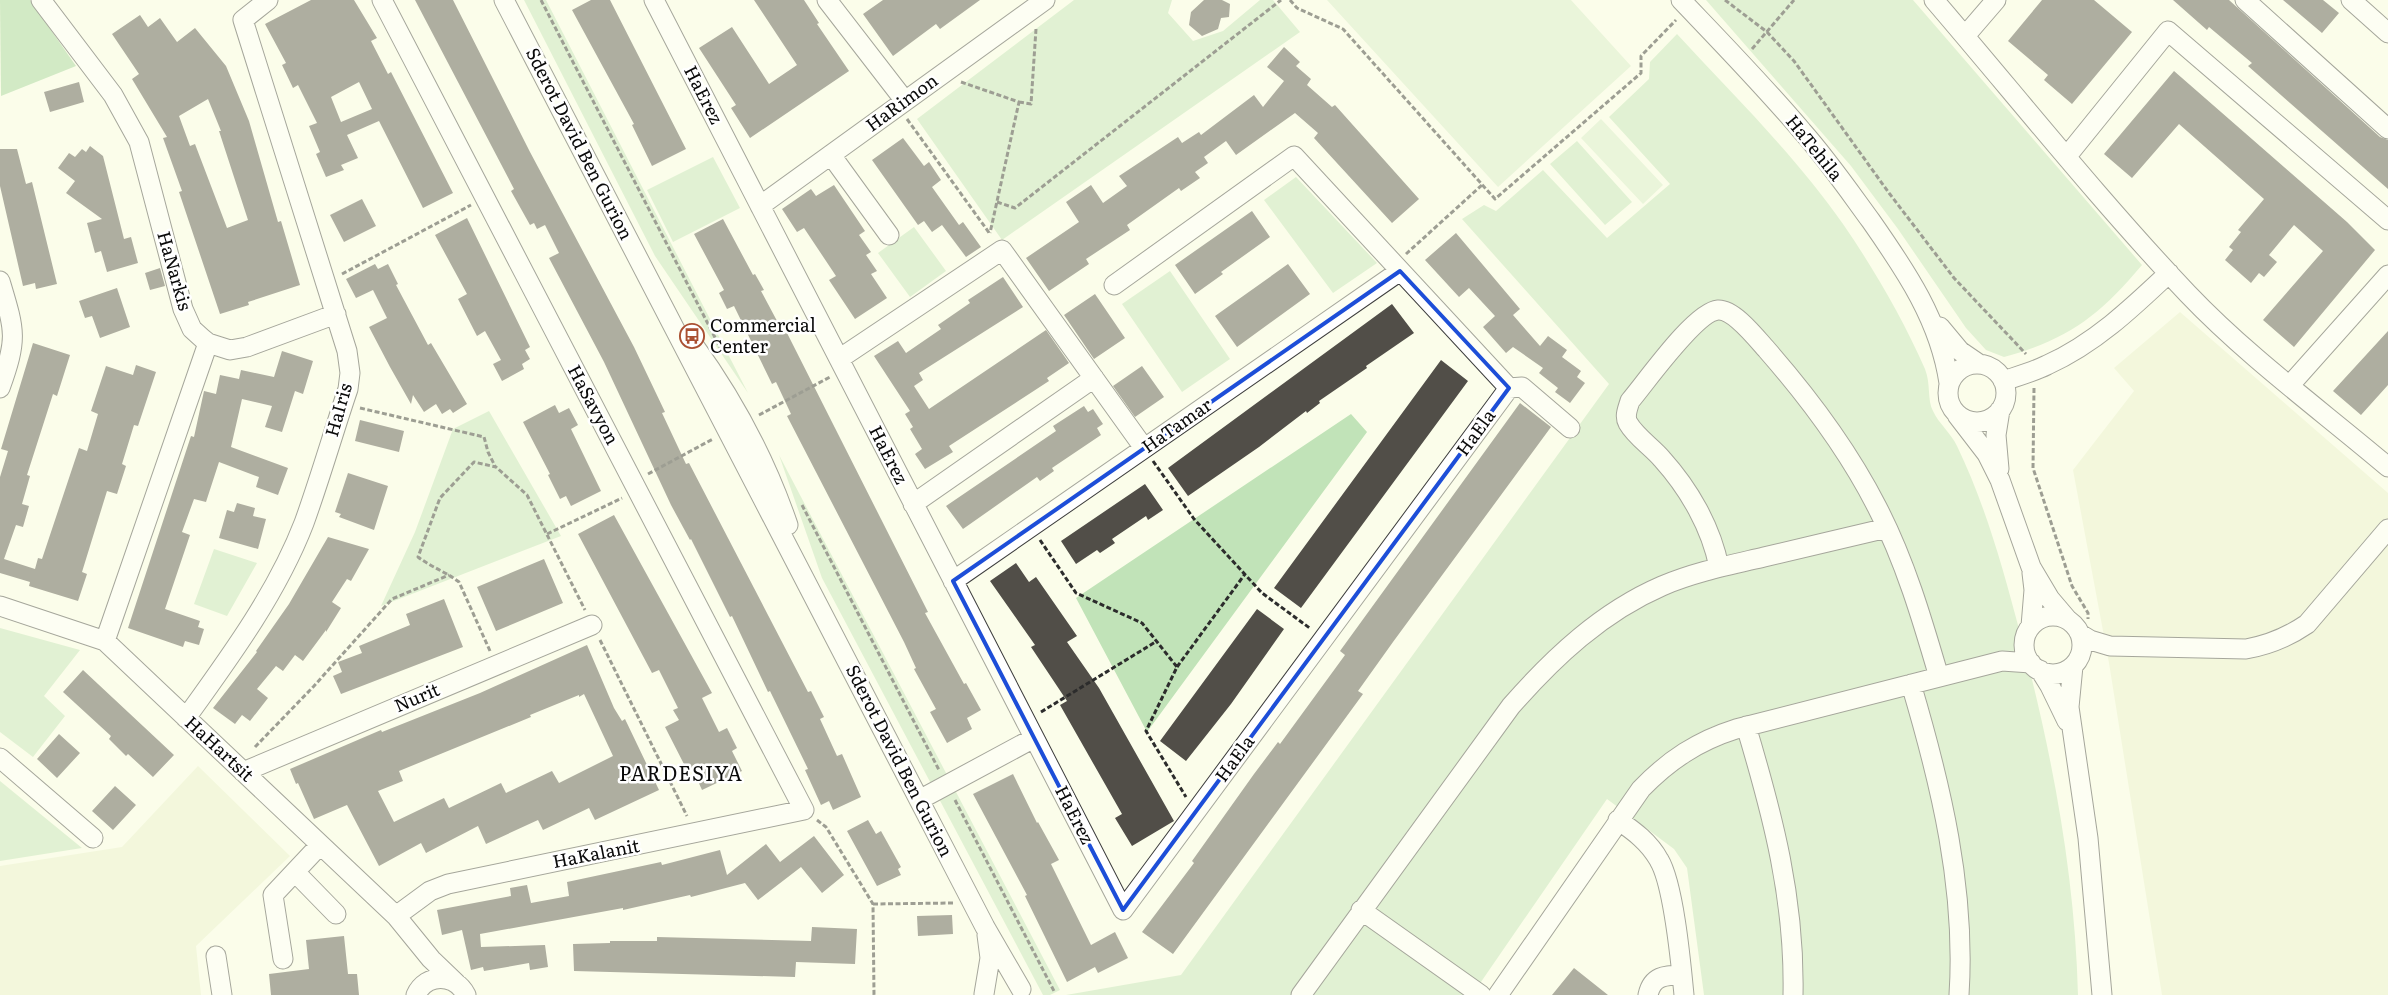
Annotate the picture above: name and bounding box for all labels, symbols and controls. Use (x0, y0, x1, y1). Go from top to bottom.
street label: Sderot David Ben Gurion (520, 42, 641, 244)
street label: HaErez (678, 60, 731, 129)
street label: HaRimon (859, 66, 943, 137)
street label: HaTehila (1780, 108, 1850, 186)
street label: HaNarkis (151, 228, 200, 314)
place label: Commercial Center (710, 311, 816, 359)
bus stop icon: Commercial Center (679, 323, 705, 349)
street label: HaSavyon (562, 359, 627, 449)
street label: HaIris (317, 380, 358, 440)
street label: HaTamar (1135, 390, 1217, 459)
street label: HaEla (1449, 403, 1501, 461)
street label: HaErez (863, 420, 916, 489)
street label: Sderot David Ben Gurion (840, 659, 961, 861)
street label: Nurit (390, 675, 444, 718)
street label: HaHartsit (179, 709, 261, 788)
street label: HaEla (1208, 729, 1260, 787)
district label: PARDESIYA (619, 757, 743, 787)
street label: HaErez (1049, 780, 1102, 849)
street label: HaKalanit (550, 831, 642, 874)

